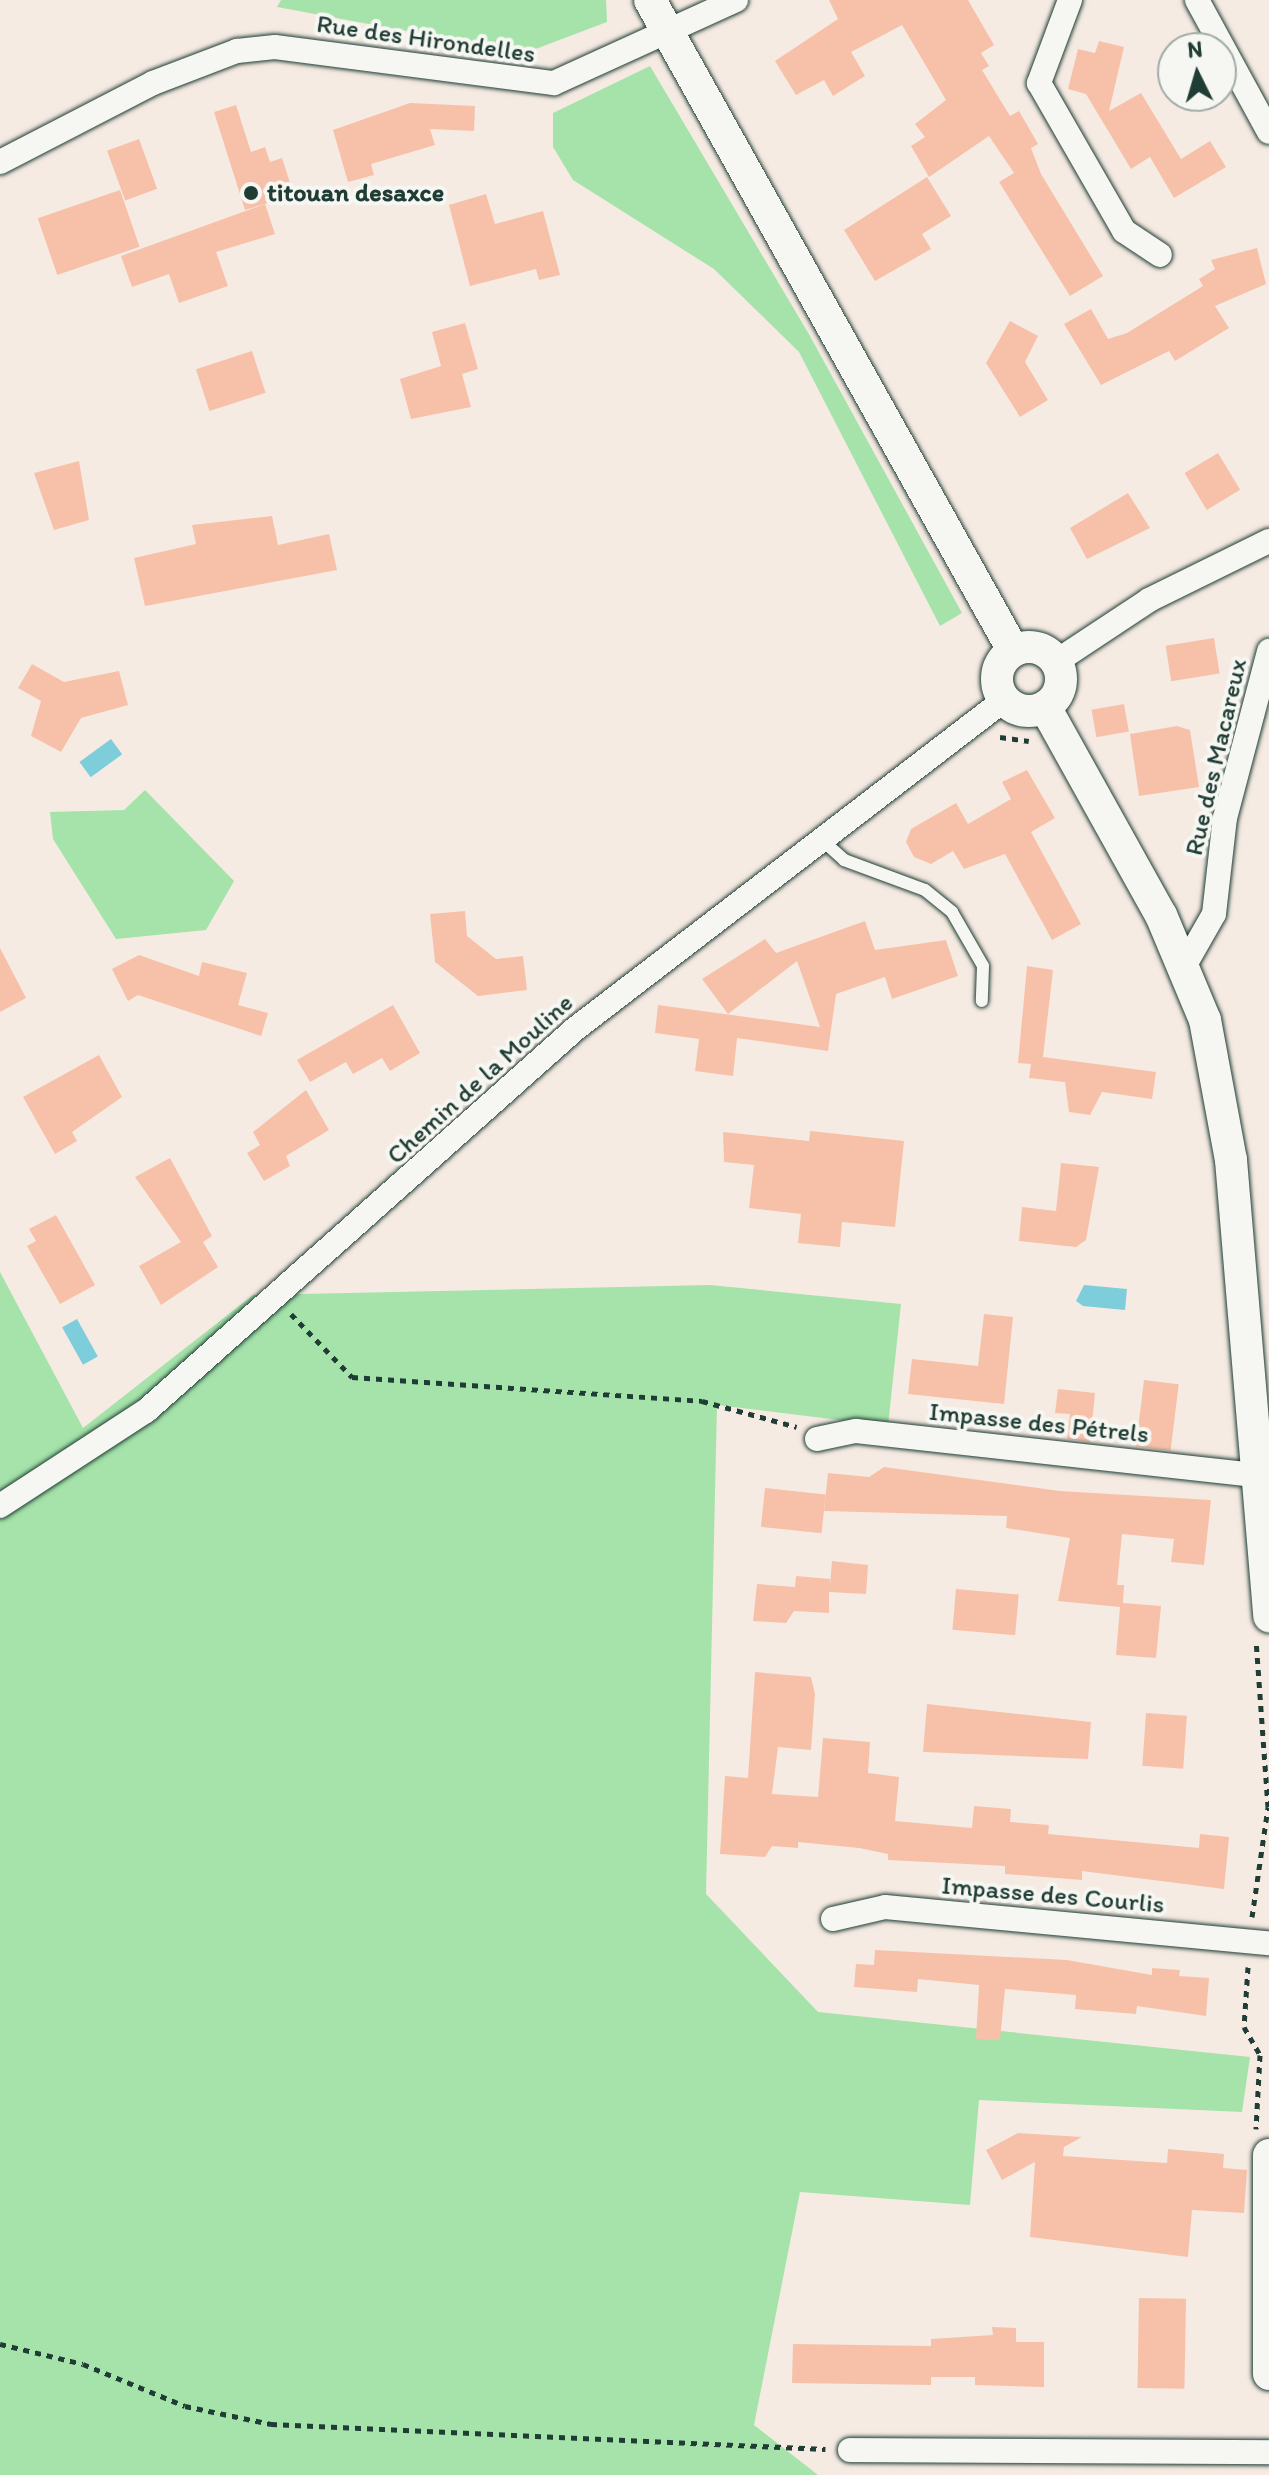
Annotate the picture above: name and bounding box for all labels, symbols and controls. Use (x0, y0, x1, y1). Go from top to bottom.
street label: Rue des Hirondelles (315, 8, 537, 70)
north arrow (1157, 32, 1237, 112)
text: N (1186, 35, 1204, 64)
place label: titouan desaxce (267, 177, 444, 209)
marker: titouan desaxce (242, 184, 260, 202)
street label: Rue des Macareux (1178, 656, 1254, 858)
street label: Chemin de la Mouline (381, 988, 579, 1170)
street label: Impasse des Pétrels (928, 1396, 1150, 1450)
street label: Impasse des Courlis (940, 1870, 1166, 1920)

